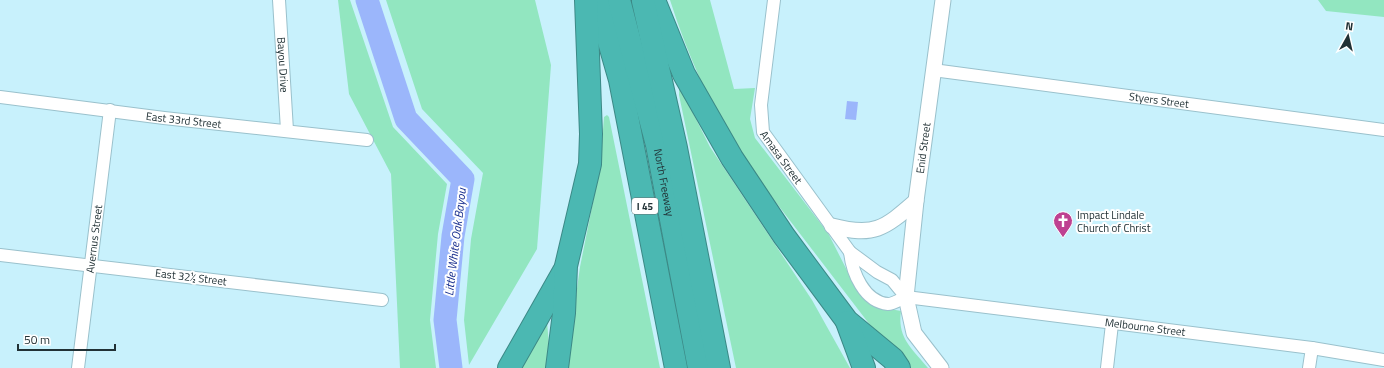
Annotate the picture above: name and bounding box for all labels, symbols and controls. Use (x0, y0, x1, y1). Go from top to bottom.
north arrow (1328, 16, 1368, 56)
text: N (1345, 18, 1354, 35)
street label: Bayou Drive (273, 37, 293, 94)
street label: Styers Street (1128, 88, 1190, 112)
street label: East 33rd Street (145, 108, 222, 132)
street label: Enid Street (912, 122, 934, 174)
street label: Amasa Street (756, 127, 806, 187)
street label: North Freeway (650, 147, 678, 218)
water label: Little White Oak Bayou (439, 186, 471, 297)
road number: I 45 (632, 198, 658, 214)
street label: Avernus Street (82, 204, 106, 274)
place label: Impact Lindale Church of Christ (1077, 207, 1151, 236)
church icon: Impact Lindale Church of Christ (1052, 210, 1074, 238)
street label: East 32½ Street (154, 265, 228, 289)
street label: Melbourne Street (1104, 314, 1186, 340)
scale bar (18, 326, 115, 352)
text: 50 m (24, 330, 50, 349)

